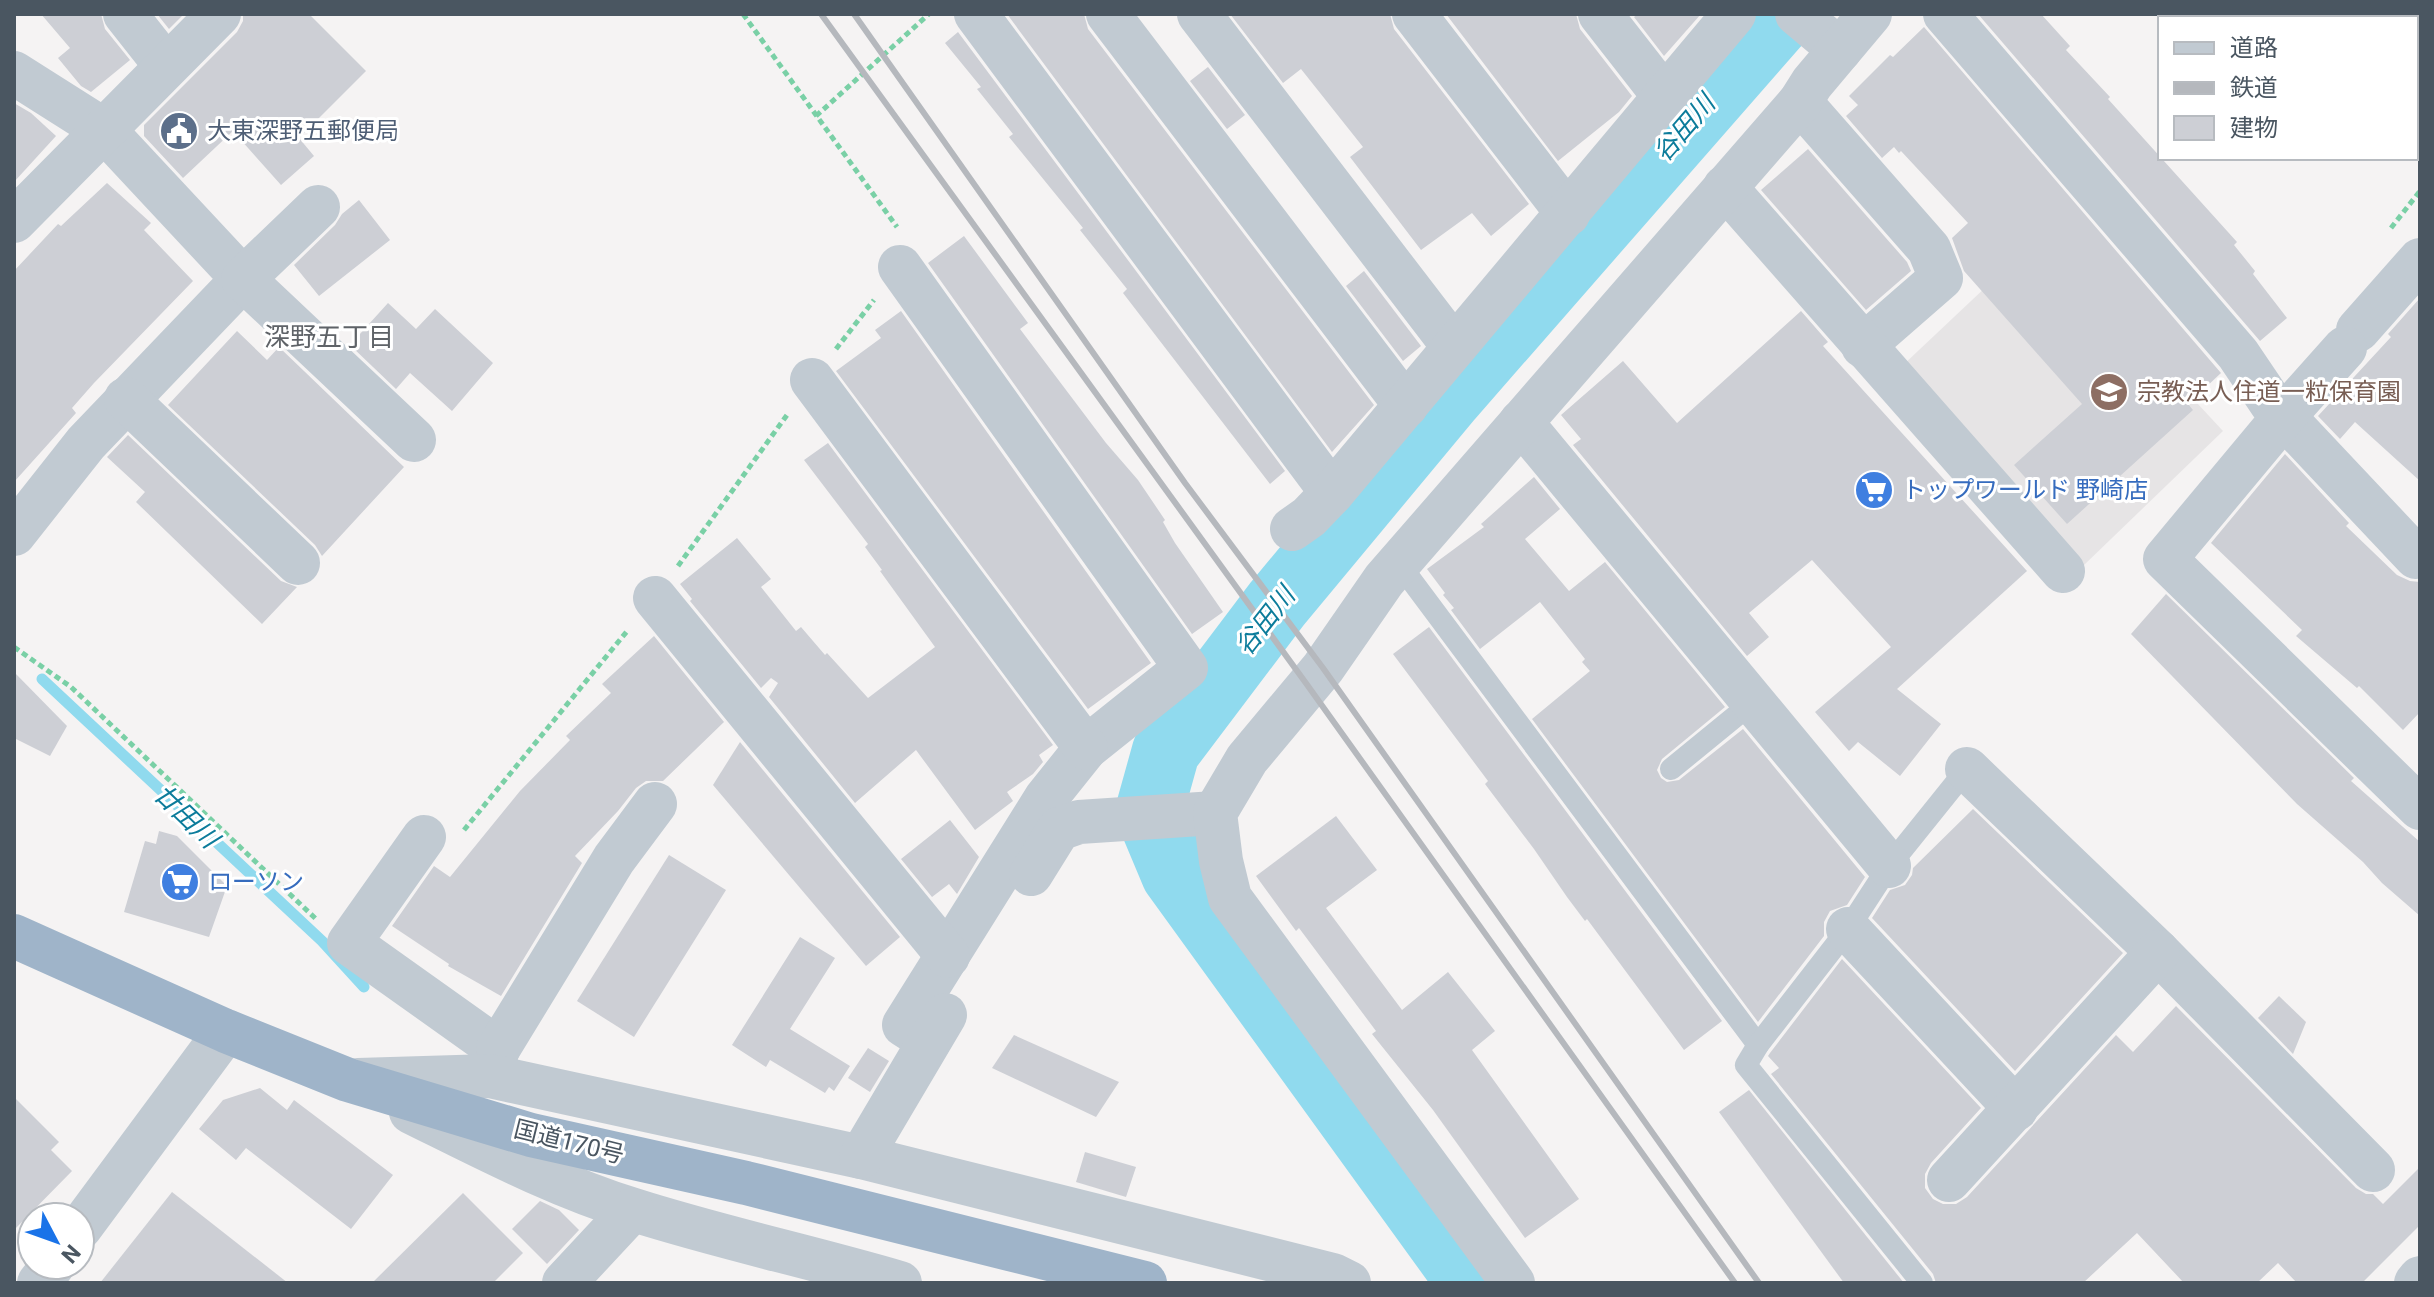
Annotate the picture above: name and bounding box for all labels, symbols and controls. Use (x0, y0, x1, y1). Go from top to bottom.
legend (2158, 16, 2418, 160)
text: 道路 (2230, 34, 2278, 62)
text: 鉄道 (2230, 74, 2278, 102)
water label: 谷田川 (1647, 86, 1723, 167)
public building icon: 大東深野五郵便局 (158, 110, 200, 152)
text: 建物 (2230, 114, 2278, 142)
place label: 大東深野五郵便局 (207, 117, 399, 145)
district label: 深野五丁目 (264, 322, 394, 352)
school or university icon: 宗教法人住道一粒保育園 (2088, 371, 2130, 413)
place label: 宗教法人住道一粒保育園 (2137, 378, 2401, 406)
supermarket icon: トップワールド 野崎店 (1853, 469, 1895, 511)
place label: トップワールド 野崎店 (1902, 476, 2148, 504)
water label: 谷田川 (1229, 579, 1303, 661)
water label: 廿田川 (148, 778, 227, 856)
supermarket icon: ローソン (159, 861, 201, 903)
place label: ローソン (208, 868, 304, 896)
street label: 国道170号 (511, 1115, 627, 1169)
north arrow (16, 1201, 96, 1281)
text: N (56, 1240, 85, 1268)

